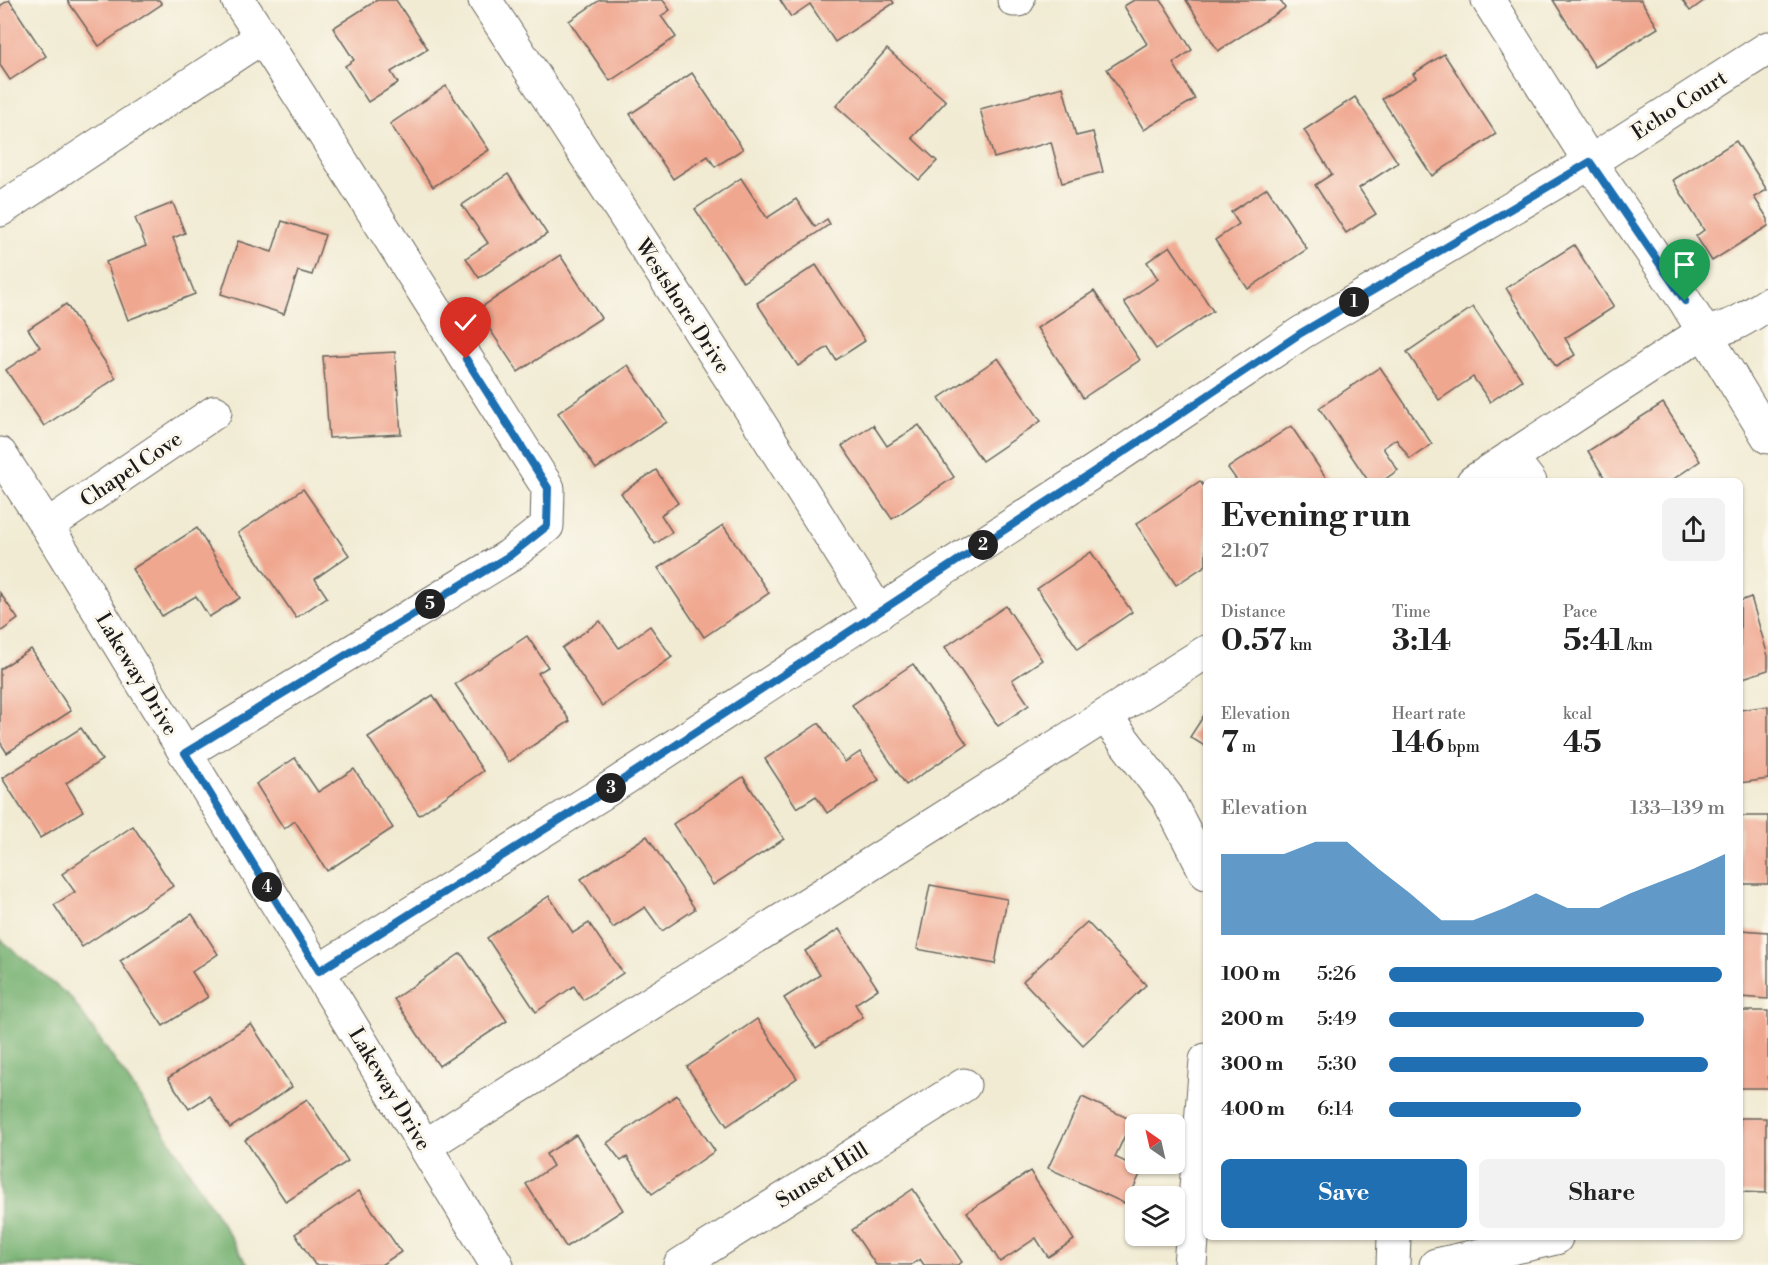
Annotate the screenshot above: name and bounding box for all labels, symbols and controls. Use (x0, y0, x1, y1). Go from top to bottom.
street label: Echo Court (1627, 65, 1733, 146)
street label: Westshore Drive (628, 233, 736, 379)
pin (1659, 239, 1710, 301)
icon: arrive (1668, 248, 1701, 281)
pin: 1 (1339, 287, 1369, 317)
text: 1 (1350, 292, 1358, 312)
pin (440, 297, 491, 359)
icon: check (449, 306, 482, 339)
street label: Chapel Cove (76, 426, 187, 513)
text: Evening run (1221, 496, 1410, 537)
button: share (1662, 498, 1725, 561)
pin: 2 (968, 530, 998, 560)
text: 2 (978, 535, 988, 555)
text: 21:07 (1221, 539, 1269, 564)
pin: 5 (415, 589, 445, 619)
text: 5 (425, 594, 435, 614)
text: Distance (1221, 602, 1286, 622)
text: Time (1392, 602, 1431, 622)
text: Pace (1563, 602, 1597, 622)
street label: Lakeway Drive (89, 608, 183, 741)
text: 0.57 (1221, 622, 1286, 660)
text: 3:14 (1392, 622, 1451, 660)
text: 5:41 (1563, 622, 1624, 660)
text: km (1286, 635, 1312, 655)
text: /km (1624, 635, 1653, 655)
text: Elevation (1221, 704, 1290, 724)
text: Heart rate (1392, 704, 1466, 724)
text: kcal (1563, 704, 1592, 724)
text: 7 (1221, 724, 1239, 762)
text: 146 (1392, 724, 1444, 762)
text: 45 (1563, 724, 1602, 762)
text: m (1239, 737, 1256, 757)
text: bpm (1444, 737, 1480, 757)
pin: 3 (596, 773, 626, 803)
text: 3 (606, 778, 616, 798)
text: Elevation (1221, 796, 1308, 821)
text: 133–139 m (1630, 796, 1725, 821)
pin: 4 (252, 872, 282, 902)
text: 4 (262, 877, 272, 897)
text: 100 m (1221, 962, 1280, 987)
text: 5:26 (1317, 962, 1356, 987)
text: 200 m (1221, 1007, 1284, 1032)
text: 5:49 (1317, 1007, 1357, 1032)
street label: Lakeway Drive (342, 1023, 436, 1156)
text: 300 m (1221, 1052, 1284, 1077)
text: 5:30 (1317, 1052, 1357, 1077)
text: 400 m (1221, 1097, 1285, 1122)
text: 6:14 (1317, 1097, 1353, 1122)
north arrow (1125, 1114, 1185, 1174)
map controls (1125, 1114, 1185, 1246)
street label: Sunset Hill (771, 1137, 874, 1215)
button: Save (1221, 1159, 1467, 1228)
button: Share (1479, 1159, 1725, 1228)
button: layers (1125, 1186, 1185, 1246)

